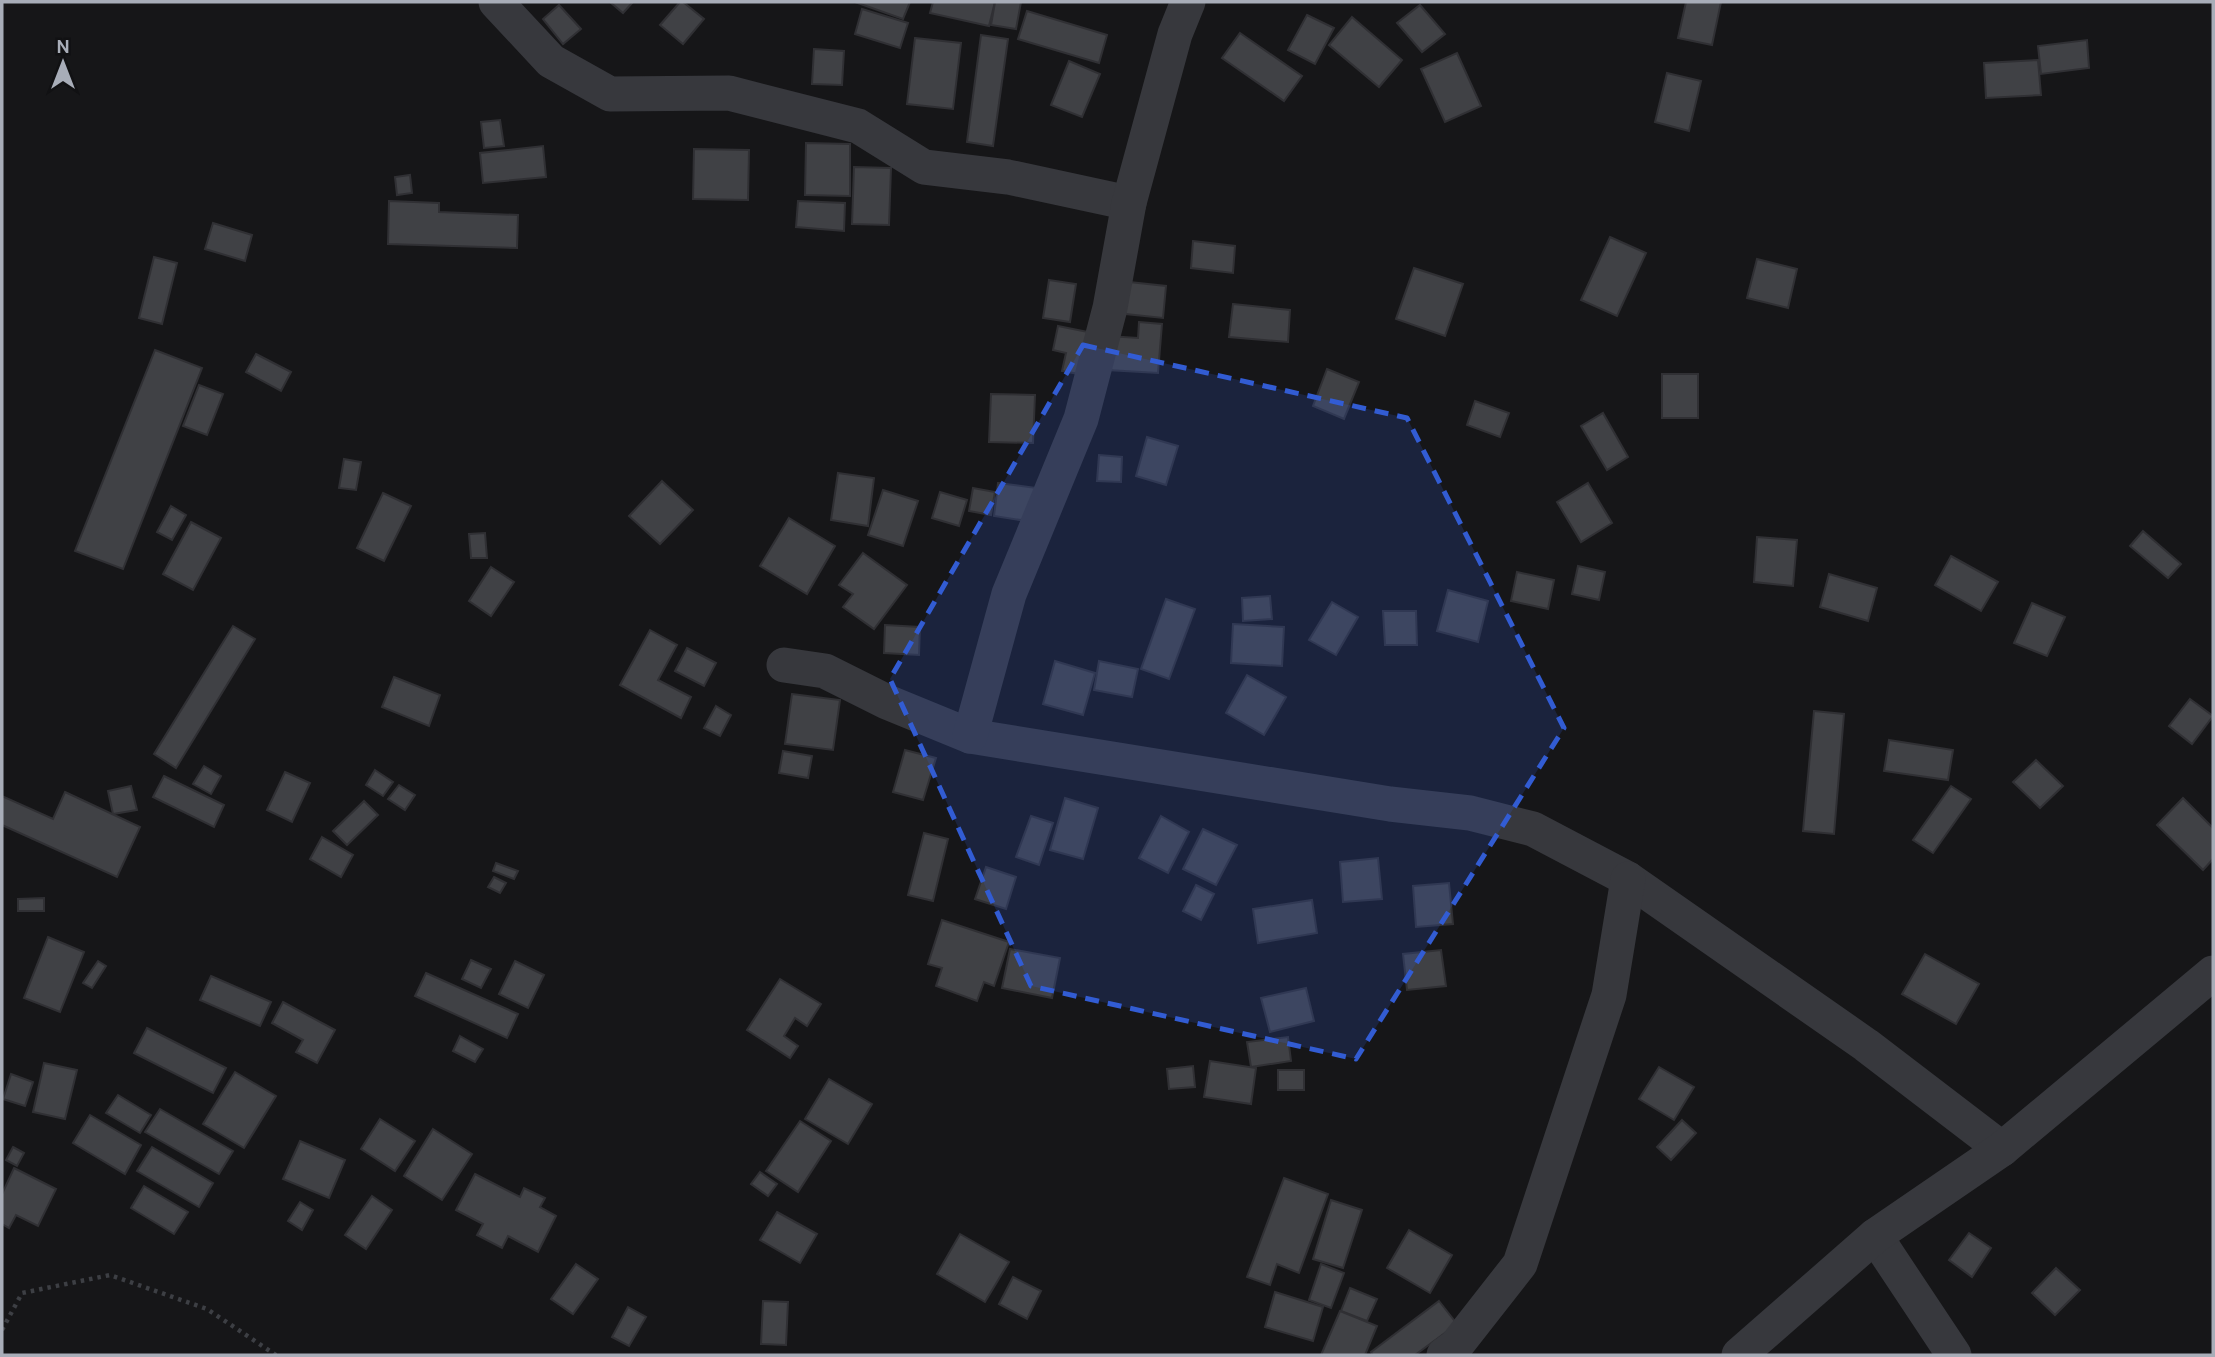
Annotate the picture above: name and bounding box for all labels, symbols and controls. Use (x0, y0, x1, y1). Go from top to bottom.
north arrow (28, 28, 98, 98)
text: N (56, 36, 70, 60)

